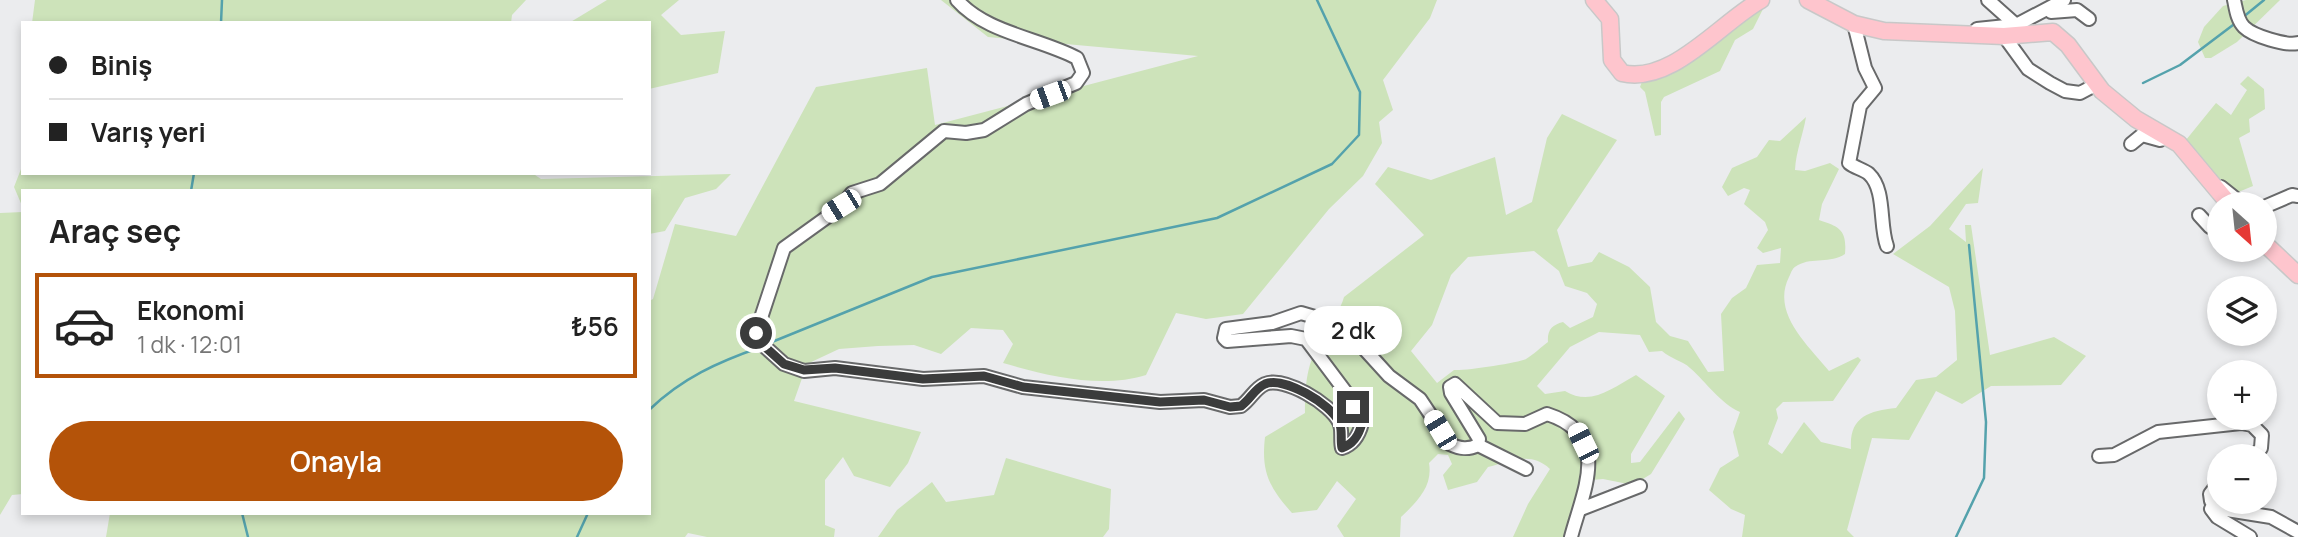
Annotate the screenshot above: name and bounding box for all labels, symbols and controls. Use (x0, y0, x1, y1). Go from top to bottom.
text: Biniş (91, 47, 152, 83)
car (1027, 78, 1074, 112)
text: Varış yeri (91, 114, 206, 150)
car (818, 186, 865, 226)
north arrow (2207, 192, 2277, 262)
map controls (2207, 192, 2277, 514)
text: Araç seç (49, 209, 181, 253)
button: layers (2207, 276, 2277, 346)
text: Ekonomi (137, 292, 245, 328)
icon: car (53, 294, 116, 357)
callout: 2 dk (1304, 306, 1402, 354)
text: ₺56 (571, 308, 619, 344)
text: 2 dk (1331, 314, 1375, 346)
route start (740, 317, 772, 349)
text: 1 dk · 12:01 (137, 328, 242, 360)
button: + (2207, 360, 2277, 430)
route end (1337, 391, 1369, 423)
car (1421, 407, 1460, 453)
car (1565, 420, 1602, 466)
button: Onayla (49, 421, 623, 501)
button: − (2207, 444, 2277, 514)

